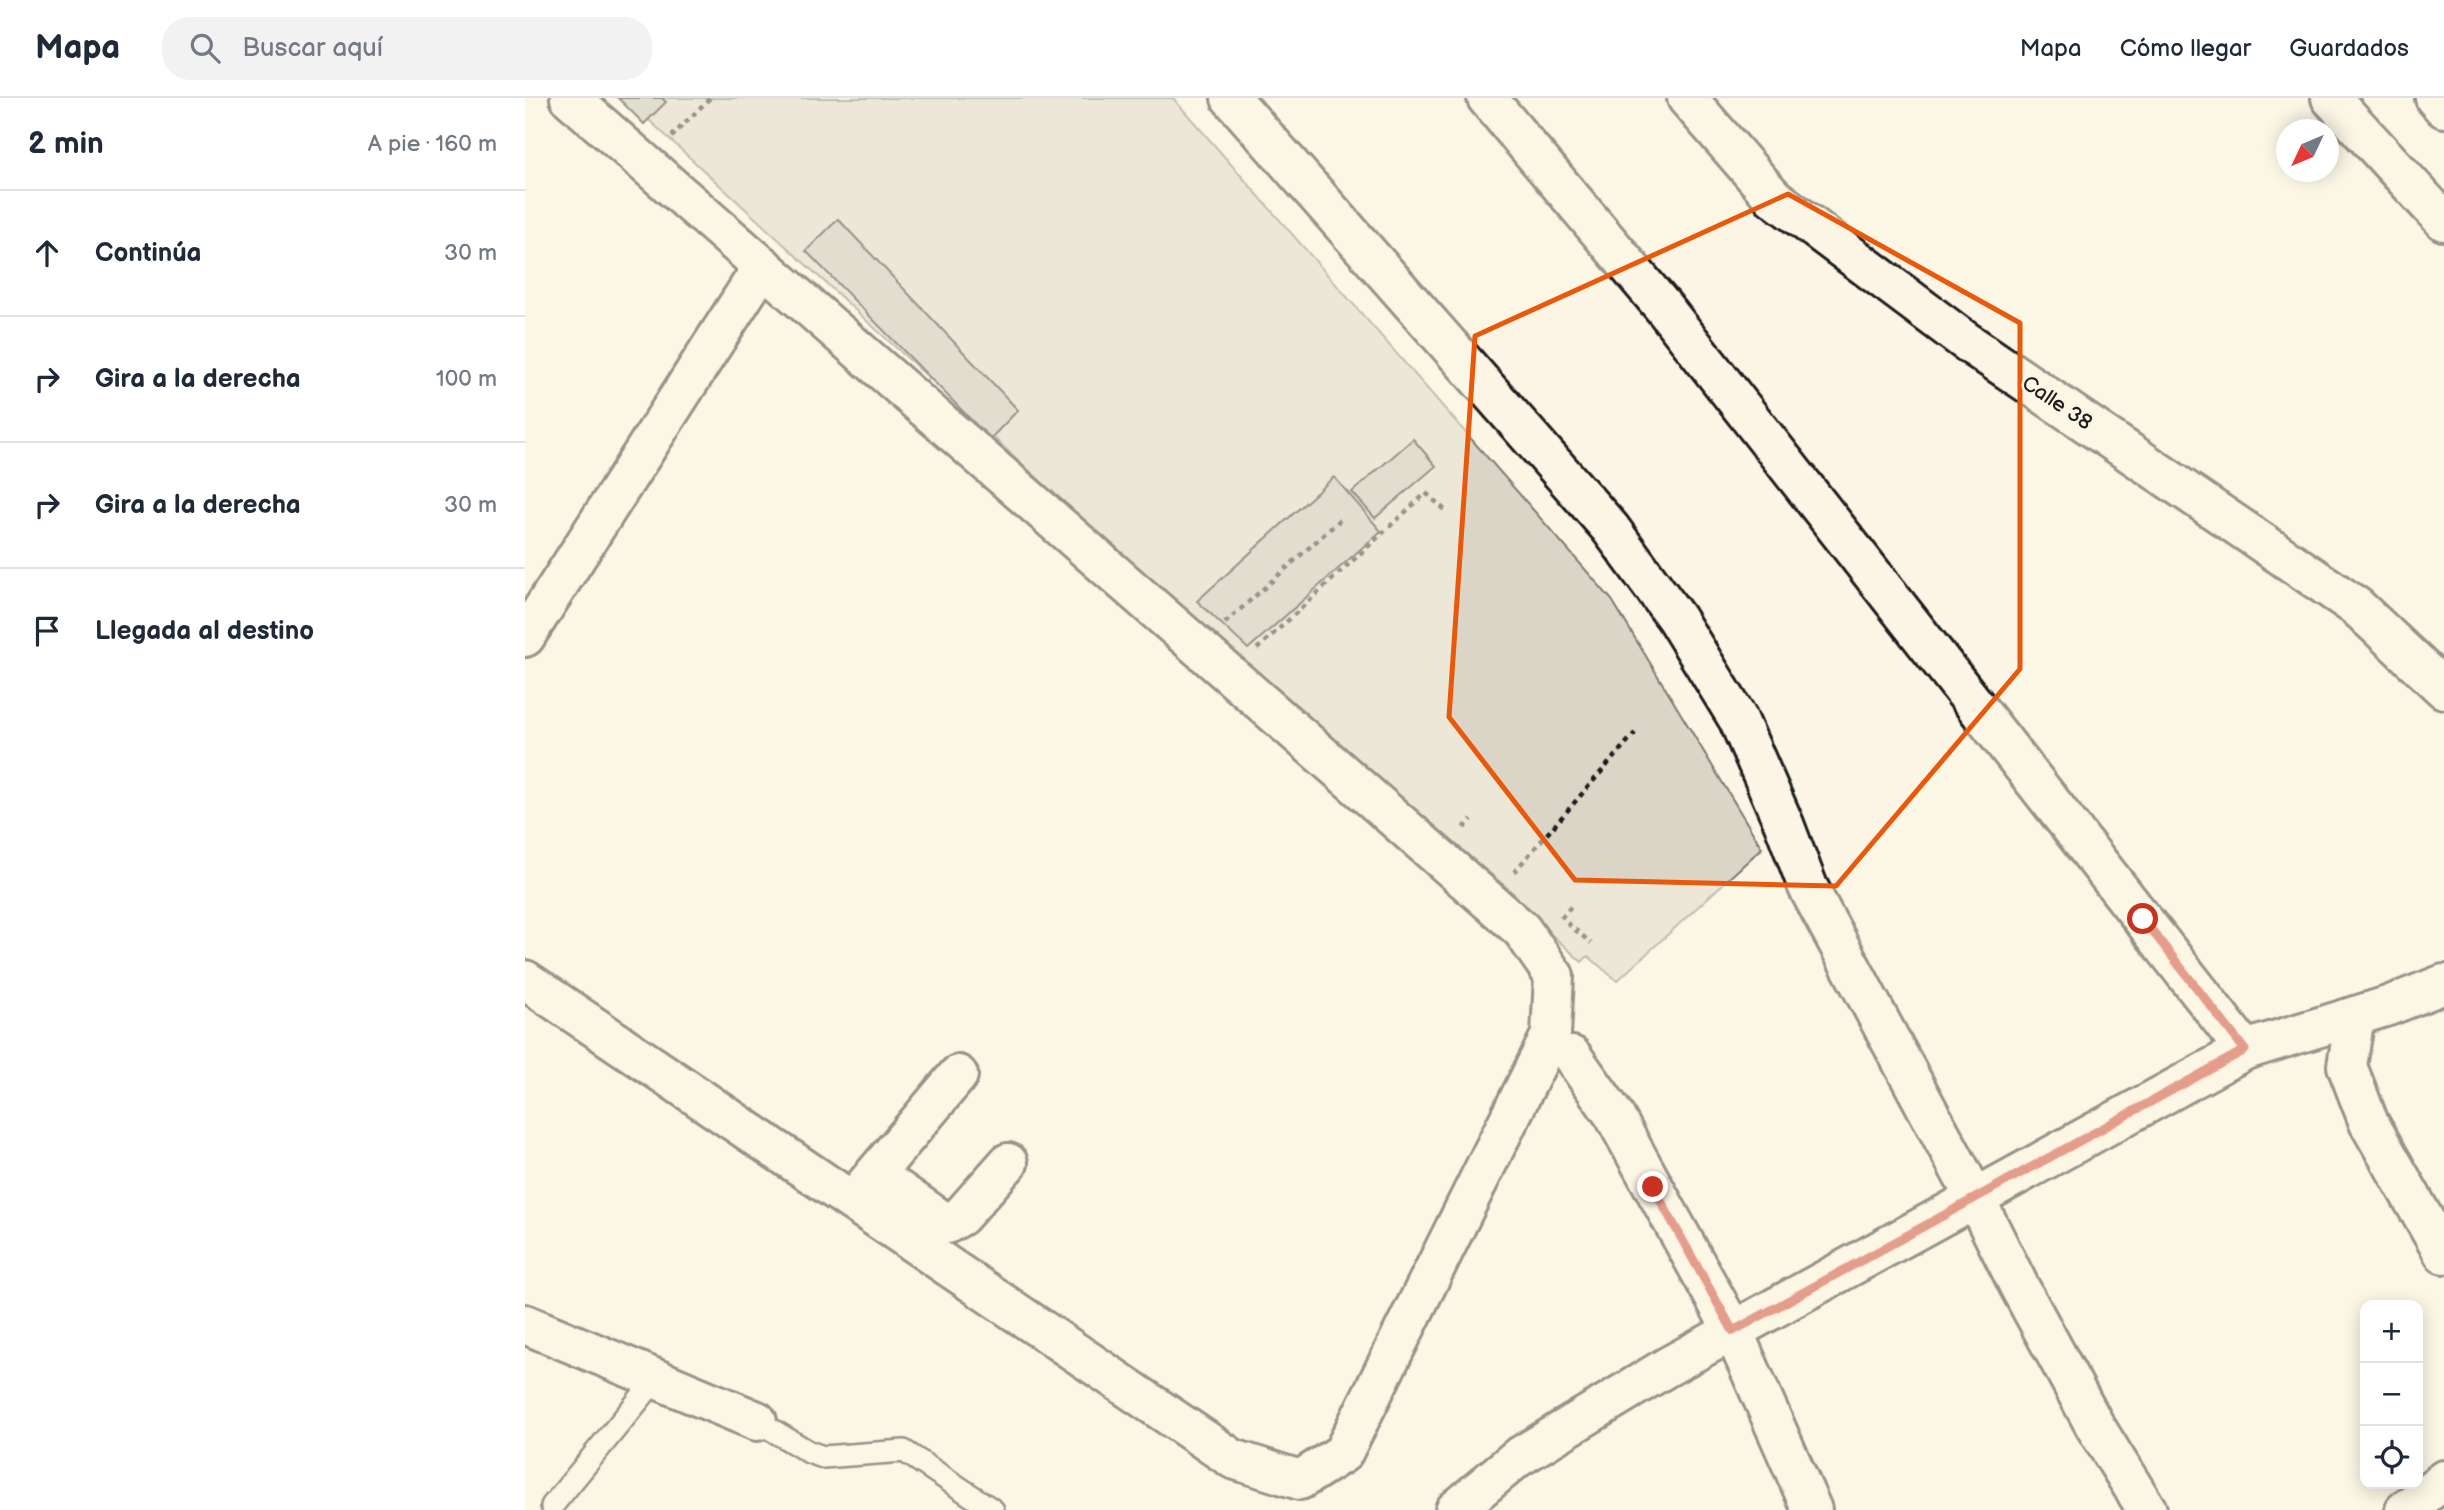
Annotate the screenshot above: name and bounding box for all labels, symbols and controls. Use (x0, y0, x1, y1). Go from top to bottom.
search box (162, 17, 652, 80)
text: Mapa (35, 28, 120, 68)
icon: search (186, 29, 224, 67)
text: Buscar aquí (242, 33, 383, 64)
text: Mapa (2020, 34, 2082, 63)
text: Cómo llegar (2120, 34, 2251, 63)
text: Guardados (2289, 34, 2409, 63)
north arrow (2276, 119, 2339, 182)
text: 2 min (28, 126, 104, 162)
text: A pie · 160 m (368, 130, 497, 158)
icon: ahead (28, 234, 66, 272)
text: Continúa (95, 238, 202, 269)
text: 30 m (444, 239, 497, 267)
icon: right (28, 360, 66, 398)
text: Gira a la derecha (95, 364, 301, 395)
text: 100 m (436, 365, 497, 393)
street label: Calle 38 (2017, 370, 2097, 436)
icon: right (28, 486, 66, 524)
text: Gira a la derecha (95, 490, 301, 521)
text: 30 m (444, 491, 497, 519)
icon: arrive (28, 612, 66, 650)
text: Llegada al destino (95, 616, 314, 647)
route start (2127, 903, 2158, 934)
route end (1637, 1171, 1668, 1202)
map controls (2360, 1300, 2423, 1489)
button: + (2360, 1300, 2423, 1363)
button: − (2360, 1363, 2423, 1426)
button: locate (2360, 1426, 2423, 1489)

